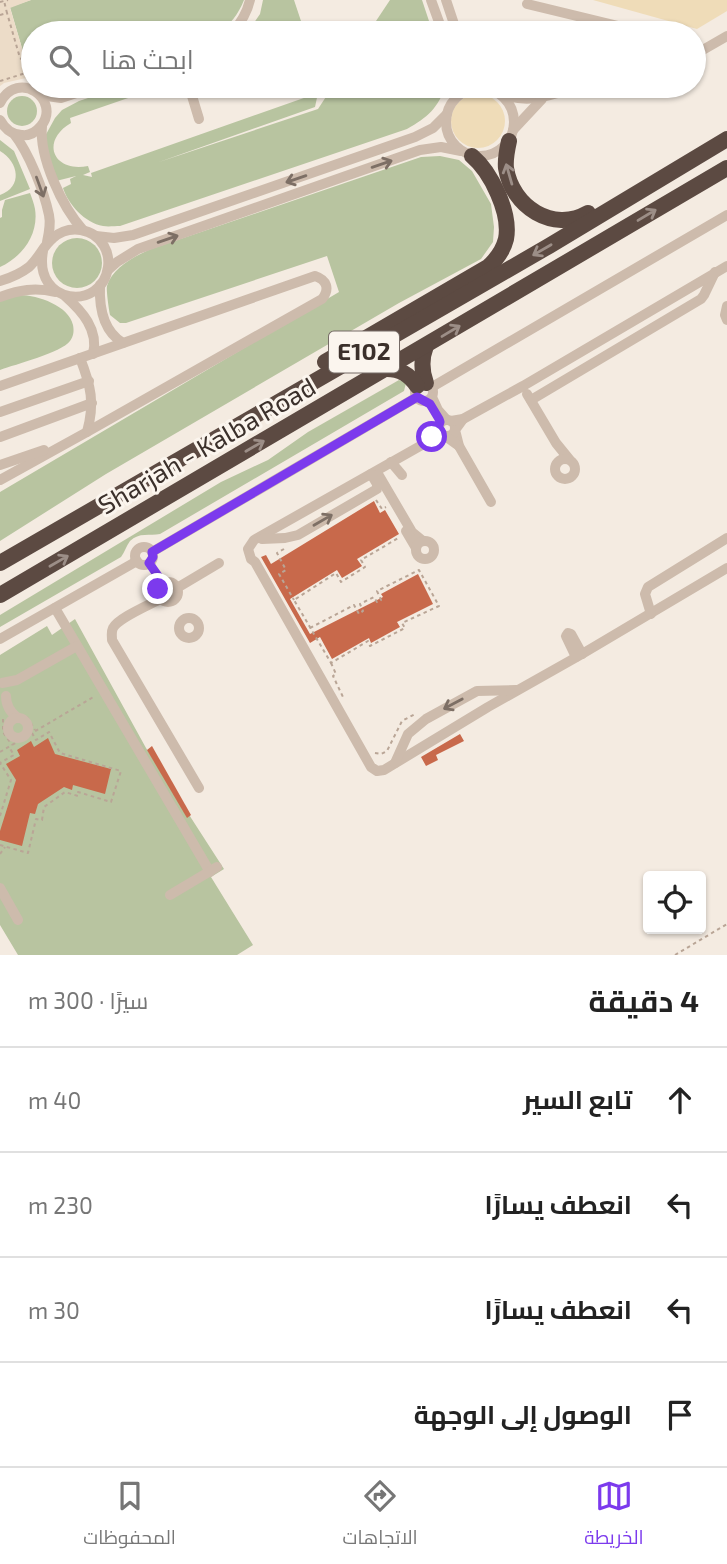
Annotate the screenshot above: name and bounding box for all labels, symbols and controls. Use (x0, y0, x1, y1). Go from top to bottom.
search box (21, 21, 706, 98)
icon: search (45, 41, 83, 79)
text: ابحث هنا (101, 43, 194, 74)
one-way arrow (371, 157, 393, 169)
one-way arrow (502, 164, 515, 186)
one-way arrow (285, 174, 307, 186)
one-way arrow (34, 175, 47, 197)
one-way arrow (637, 208, 657, 222)
one-way arrow (156, 232, 178, 244)
one-way arrow (533, 243, 553, 257)
one-way arrow (441, 323, 461, 337)
road number: E102 (329, 332, 399, 372)
street label: Sharjah - Kalba Road (92, 370, 320, 520)
route start (416, 421, 447, 452)
one-way arrow (245, 439, 265, 453)
one-way arrow (313, 513, 333, 527)
one-way arrow (49, 554, 69, 568)
route end (142, 573, 173, 604)
one-way arrow (443, 697, 464, 711)
map controls (643, 871, 706, 934)
button: locate (643, 871, 706, 934)
text: 4 دقيقة (589, 982, 699, 1018)
text: سيرًا · 300 m (28, 986, 148, 1014)
icon: ahead (661, 1081, 699, 1119)
text: تابع السير (523, 1083, 632, 1114)
text: 40 m (28, 1086, 81, 1114)
icon: left (661, 1186, 699, 1224)
text: انعطف يسارًا (485, 1188, 632, 1219)
text: 230 m (28, 1191, 93, 1219)
icon: left (661, 1291, 699, 1329)
text: انعطف يسارًا (485, 1293, 632, 1324)
text: 30 m (28, 1296, 80, 1324)
icon: arrive (661, 1396, 699, 1434)
text: الوصول إلى الوجهة (414, 1398, 632, 1429)
tab: المحفوظات (83, 1477, 176, 1555)
tab: الاتجاهات (342, 1477, 418, 1555)
tab: الخريطة (584, 1477, 644, 1555)

